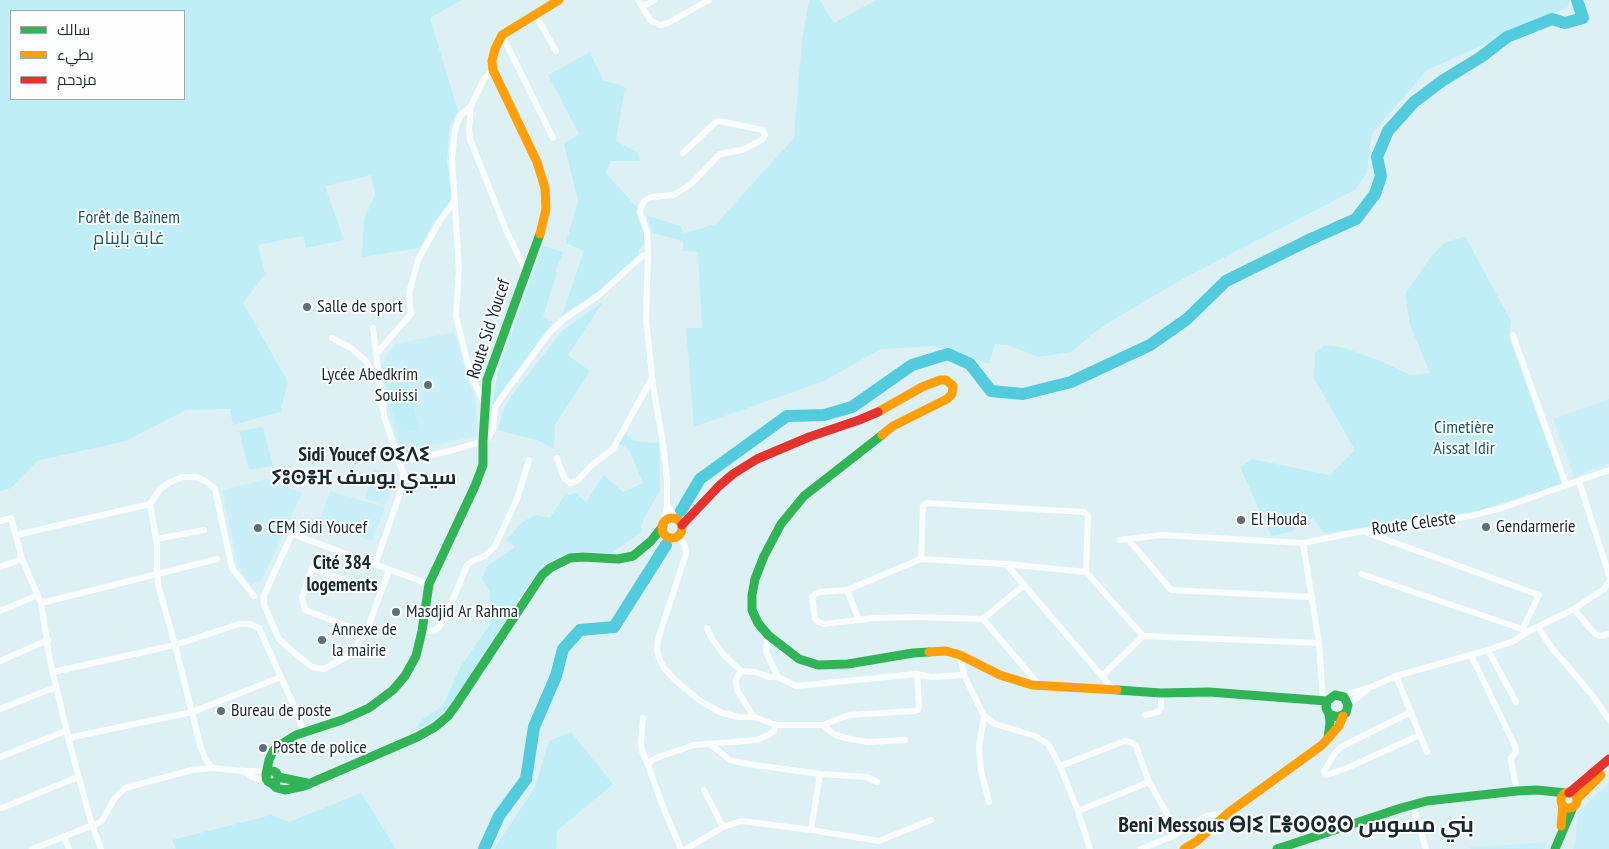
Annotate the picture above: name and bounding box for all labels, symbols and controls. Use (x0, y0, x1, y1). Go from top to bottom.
legend (10, 10, 185, 100)
text: سالك (57, 20, 90, 39)
text: بطيء (57, 45, 94, 64)
text: مزدحم (57, 70, 97, 89)
park label: Forêt de Baïnem غابة باينام (78, 207, 180, 250)
street label: Route Sid Youcef (463, 276, 515, 382)
place label: Salle de sport (317, 296, 403, 318)
marker: Salle de sport (301, 301, 313, 313)
place label: Lycée Abedkrim Souissi (321, 364, 418, 406)
marker: Lycée Abedkrim Souissi (422, 379, 434, 391)
park label: Cimetière Aissat Idir (1433, 417, 1495, 459)
district label: Sidi Youcef ⵙⵉⴷⵉ ⵢⵓⵙⴻⴼ سيدي يوسف (272, 443, 456, 490)
street label: Route Celeste (1371, 507, 1457, 541)
place label: El Houda (1251, 509, 1307, 531)
marker: El Houda (1235, 514, 1247, 526)
place label: Gendarmerie (1496, 516, 1576, 538)
place label: CEM Sidi Youcef (268, 517, 367, 539)
marker: Gendarmerie (1480, 521, 1492, 533)
marker: CEM Sidi Youcef (252, 522, 264, 534)
district label: Cité 384 logements (306, 553, 378, 597)
place label: Masdjid Ar Rahma (406, 601, 518, 623)
marker: Masdjid Ar Rahma (390, 606, 402, 618)
place label: Annexe de la mairie (332, 619, 397, 662)
marker: Annexe de la mairie (316, 634, 328, 646)
place label: Bureau de poste (231, 700, 331, 722)
marker: Bureau de poste (215, 705, 227, 717)
place label: Poste de police (273, 737, 367, 759)
marker: Poste de police (257, 742, 269, 754)
district label: Beni Messous ⴱⵏⵉ ⵎⴻⵙⵙⵓⵙ بني مسوس (1118, 813, 1474, 839)

